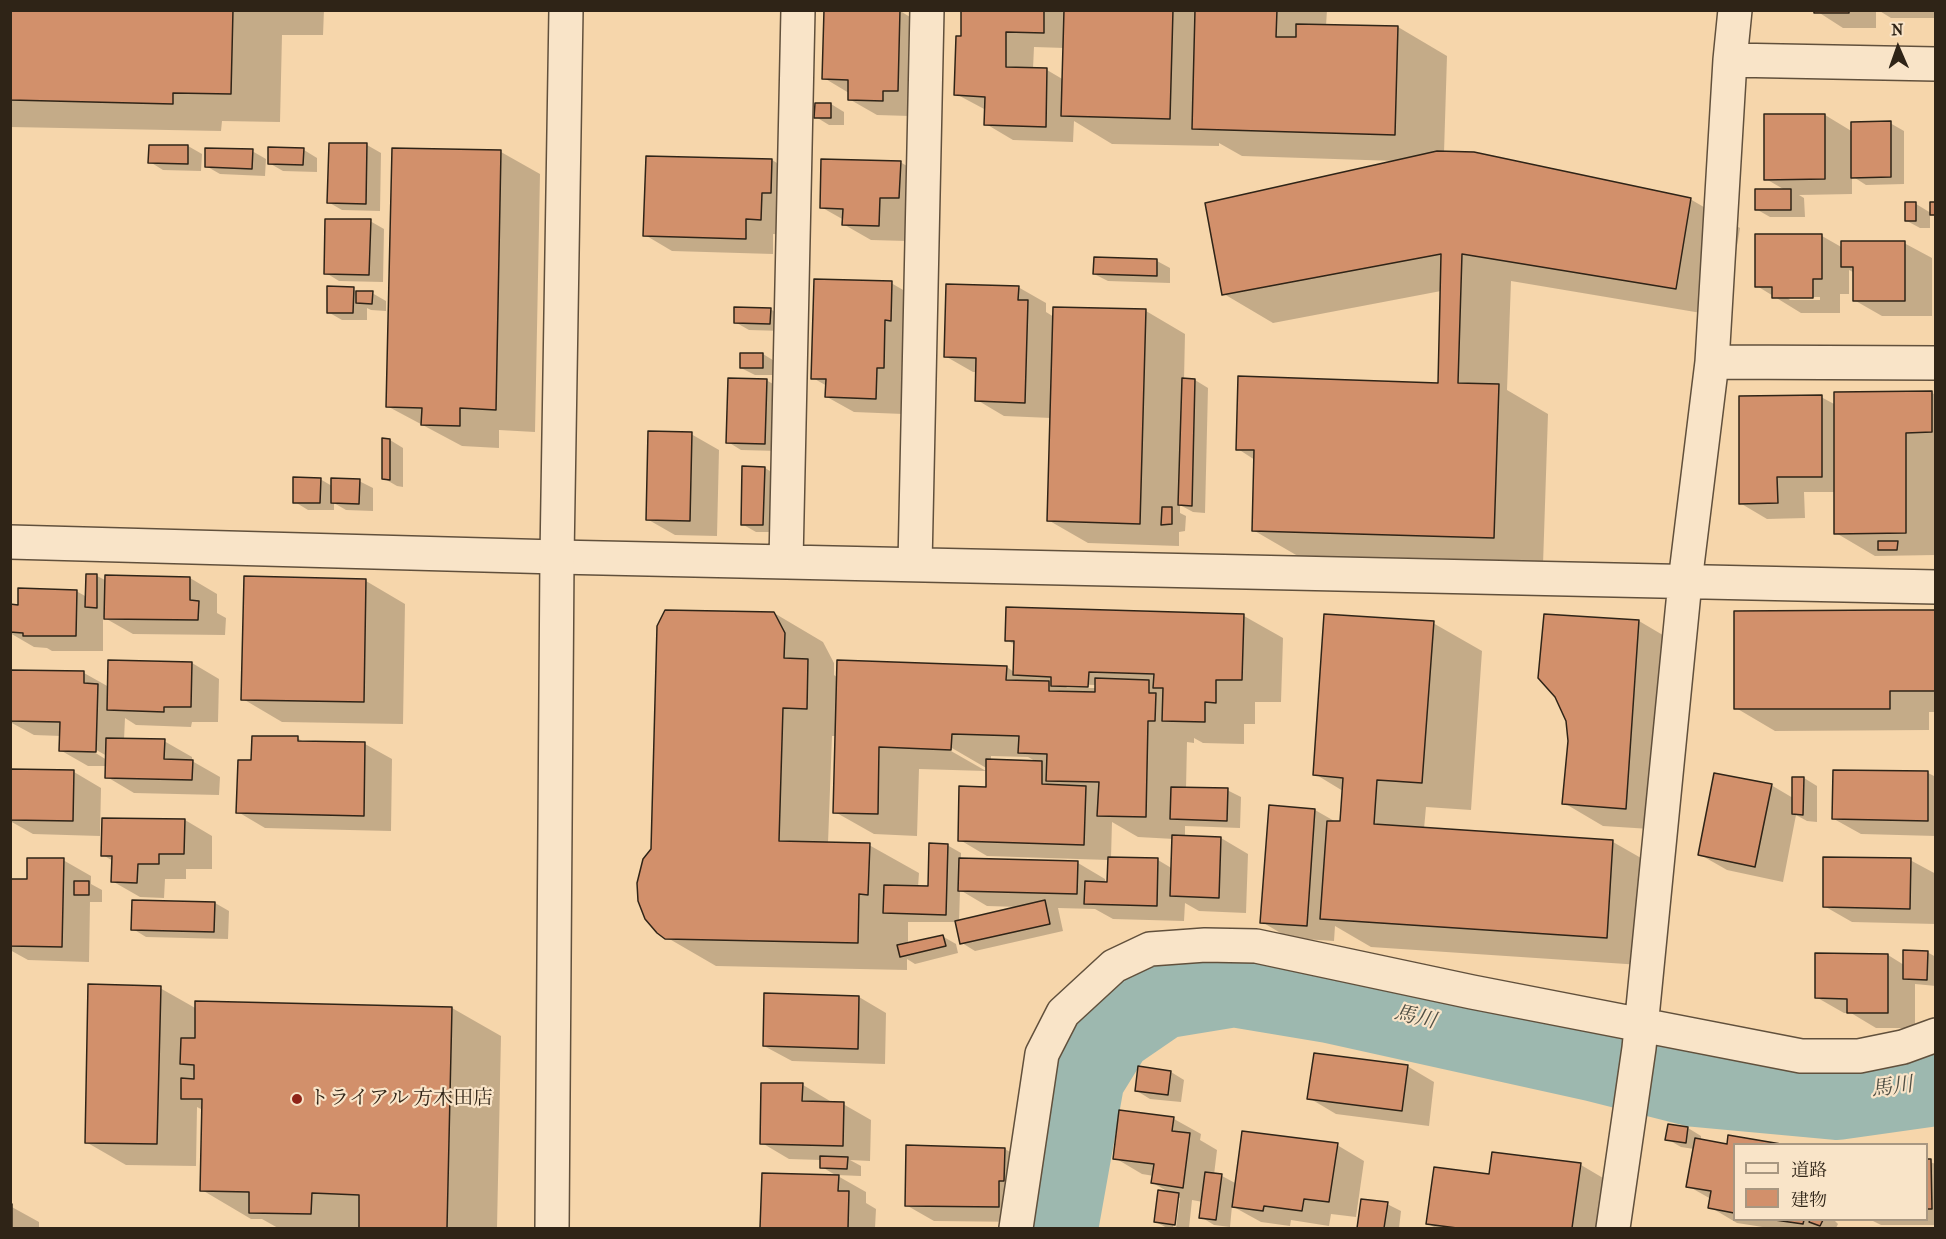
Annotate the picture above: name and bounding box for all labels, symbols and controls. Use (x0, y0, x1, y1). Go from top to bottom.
north arrow (1868, 18, 1928, 78)
text: N (1891, 20, 1904, 39)
water label: 馬川 (1392, 1001, 1438, 1035)
water label: 馬川 (1869, 1073, 1915, 1103)
place label: トライアル 方木田店 (309, 1087, 493, 1111)
marker: トライアル 方木田店 (290, 1092, 304, 1106)
legend (1733, 1143, 1928, 1221)
text: 道路 (1791, 1160, 1827, 1181)
text: 建物 (1791, 1190, 1827, 1211)

